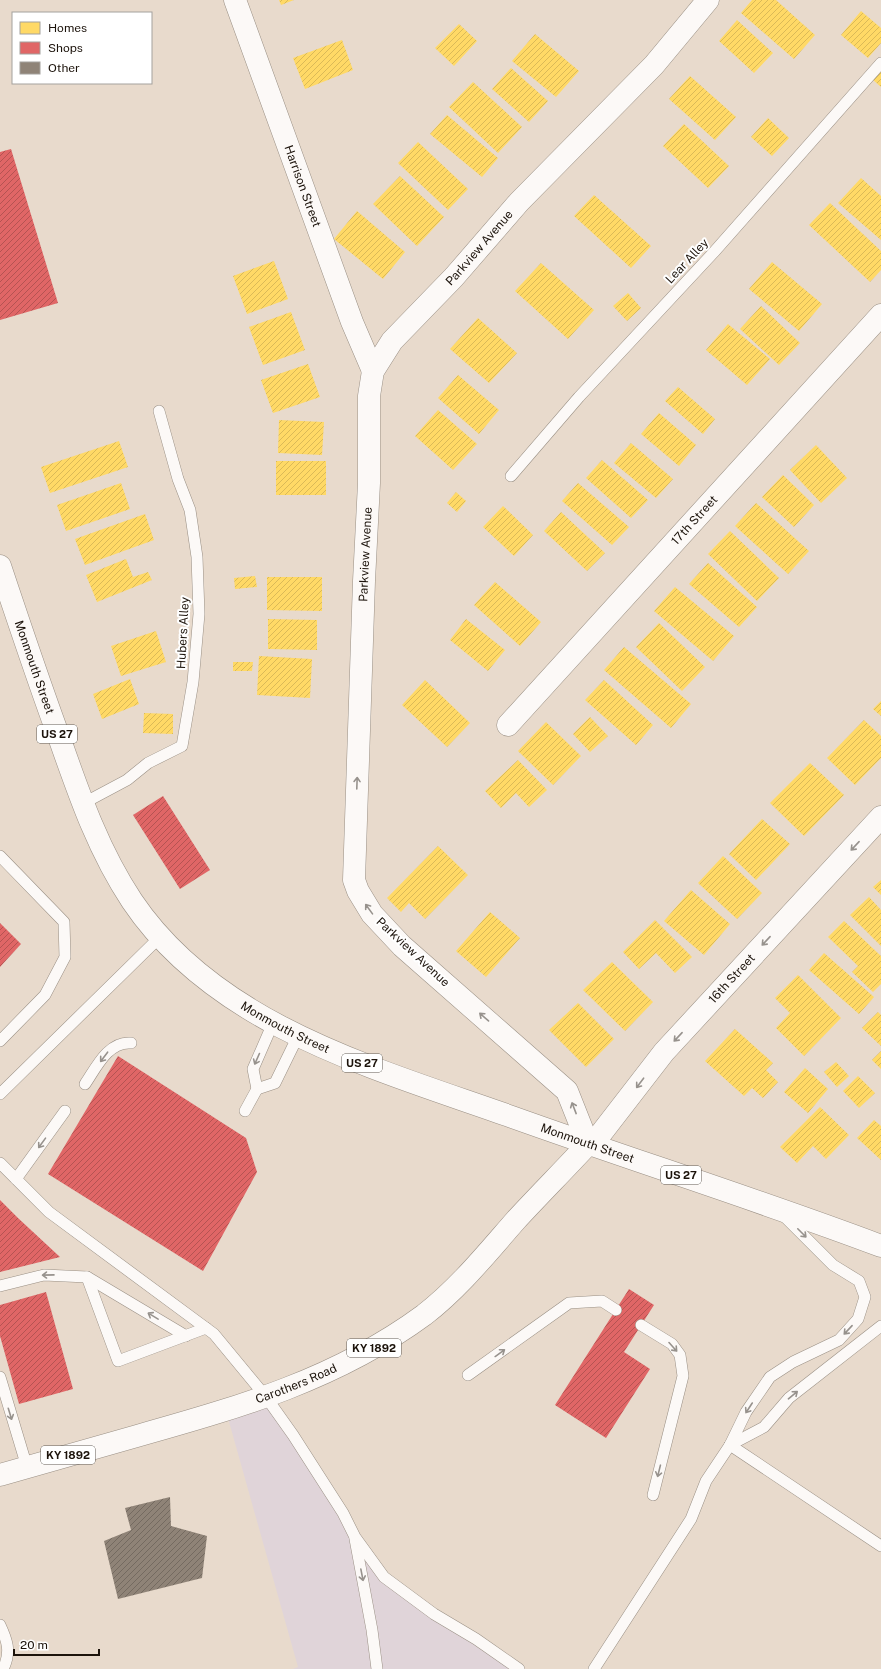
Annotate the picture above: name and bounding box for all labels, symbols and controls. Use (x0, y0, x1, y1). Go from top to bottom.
legend (12, 12, 152, 84)
text: Homes (48, 21, 87, 35)
text: Shops (48, 41, 83, 55)
text: Other (48, 61, 80, 75)
street label: Harrison Street (281, 143, 324, 229)
street label: Parkview Avenue (443, 207, 516, 288)
street label: Lear Alley (663, 235, 712, 286)
street label: 17th Street (668, 492, 721, 548)
street label: Parkview Avenue (356, 506, 375, 602)
street label: Hubers Alley (174, 596, 192, 669)
street label: Monmouth Street (12, 619, 57, 716)
road number: US 27 (37, 725, 77, 743)
one-way arrow (353, 777, 361, 790)
one-way arrow (850, 841, 860, 851)
one-way arrow (365, 904, 373, 915)
street label: Parkview Avenue (374, 915, 453, 990)
one-way arrow (762, 936, 771, 946)
street label: 16th Street (706, 951, 758, 1006)
street label: Monmouth Street (238, 999, 332, 1056)
one-way arrow (478, 1013, 489, 1022)
one-way arrow (674, 1031, 683, 1041)
one-way arrow (100, 1052, 108, 1063)
one-way arrow (253, 1053, 261, 1065)
road number: US 27 (342, 1054, 382, 1072)
one-way arrow (636, 1078, 644, 1089)
one-way arrow (570, 1102, 578, 1114)
street label: Monmouth Street (539, 1121, 636, 1166)
one-way arrow (38, 1137, 47, 1148)
road number: US 27 (661, 1166, 701, 1184)
one-way arrow (797, 1228, 807, 1238)
one-way arrow (42, 1271, 55, 1279)
one-way arrow (148, 1312, 159, 1320)
one-way arrow (843, 1325, 853, 1335)
road number: KY 1892 (347, 1339, 401, 1357)
one-way arrow (668, 1342, 678, 1352)
one-way arrow (494, 1349, 505, 1357)
street label: Carothers Road (254, 1361, 339, 1406)
one-way arrow (787, 1391, 798, 1400)
one-way arrow (744, 1402, 752, 1414)
one-way arrow (7, 1408, 14, 1421)
road number: KY 1892 (41, 1446, 95, 1464)
one-way arrow (655, 1464, 663, 1477)
one-way arrow (358, 1568, 366, 1581)
scale bar (14, 1631, 99, 1657)
text: 20 m (20, 1638, 48, 1652)

